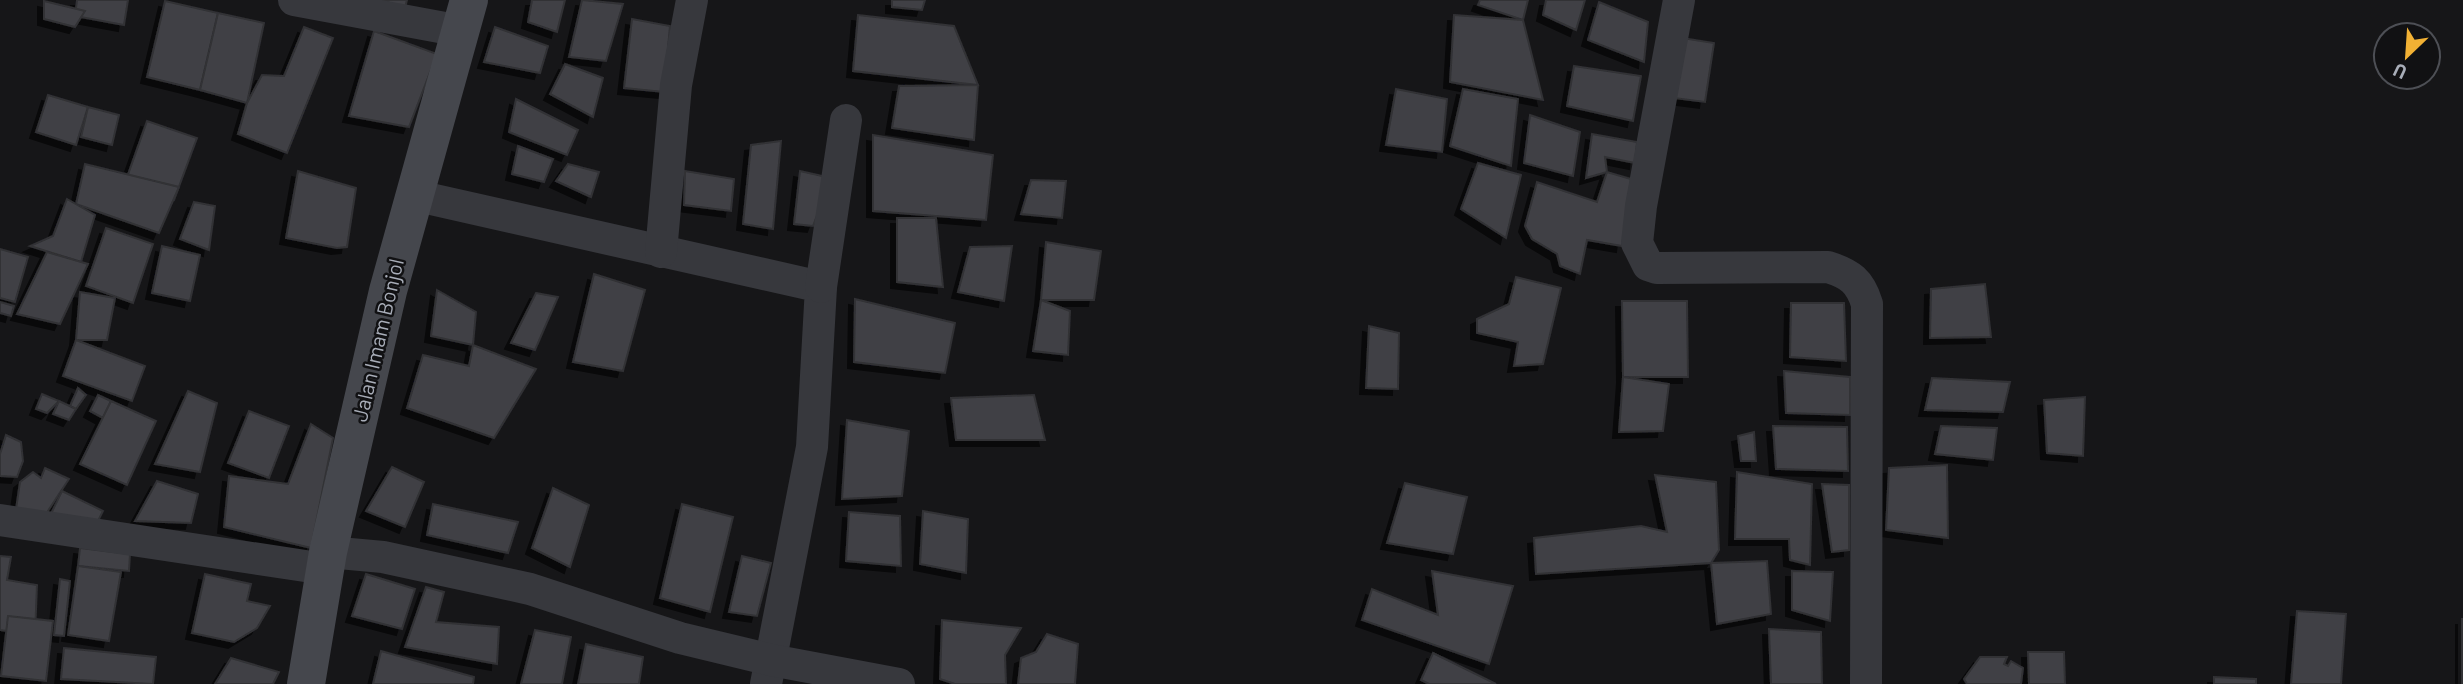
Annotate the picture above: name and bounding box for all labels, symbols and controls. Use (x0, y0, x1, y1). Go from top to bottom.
north arrow (2372, 21, 2442, 91)
text: U (2389, 59, 2410, 85)
street label: Jalan Imam Bonjol (346, 256, 408, 424)

